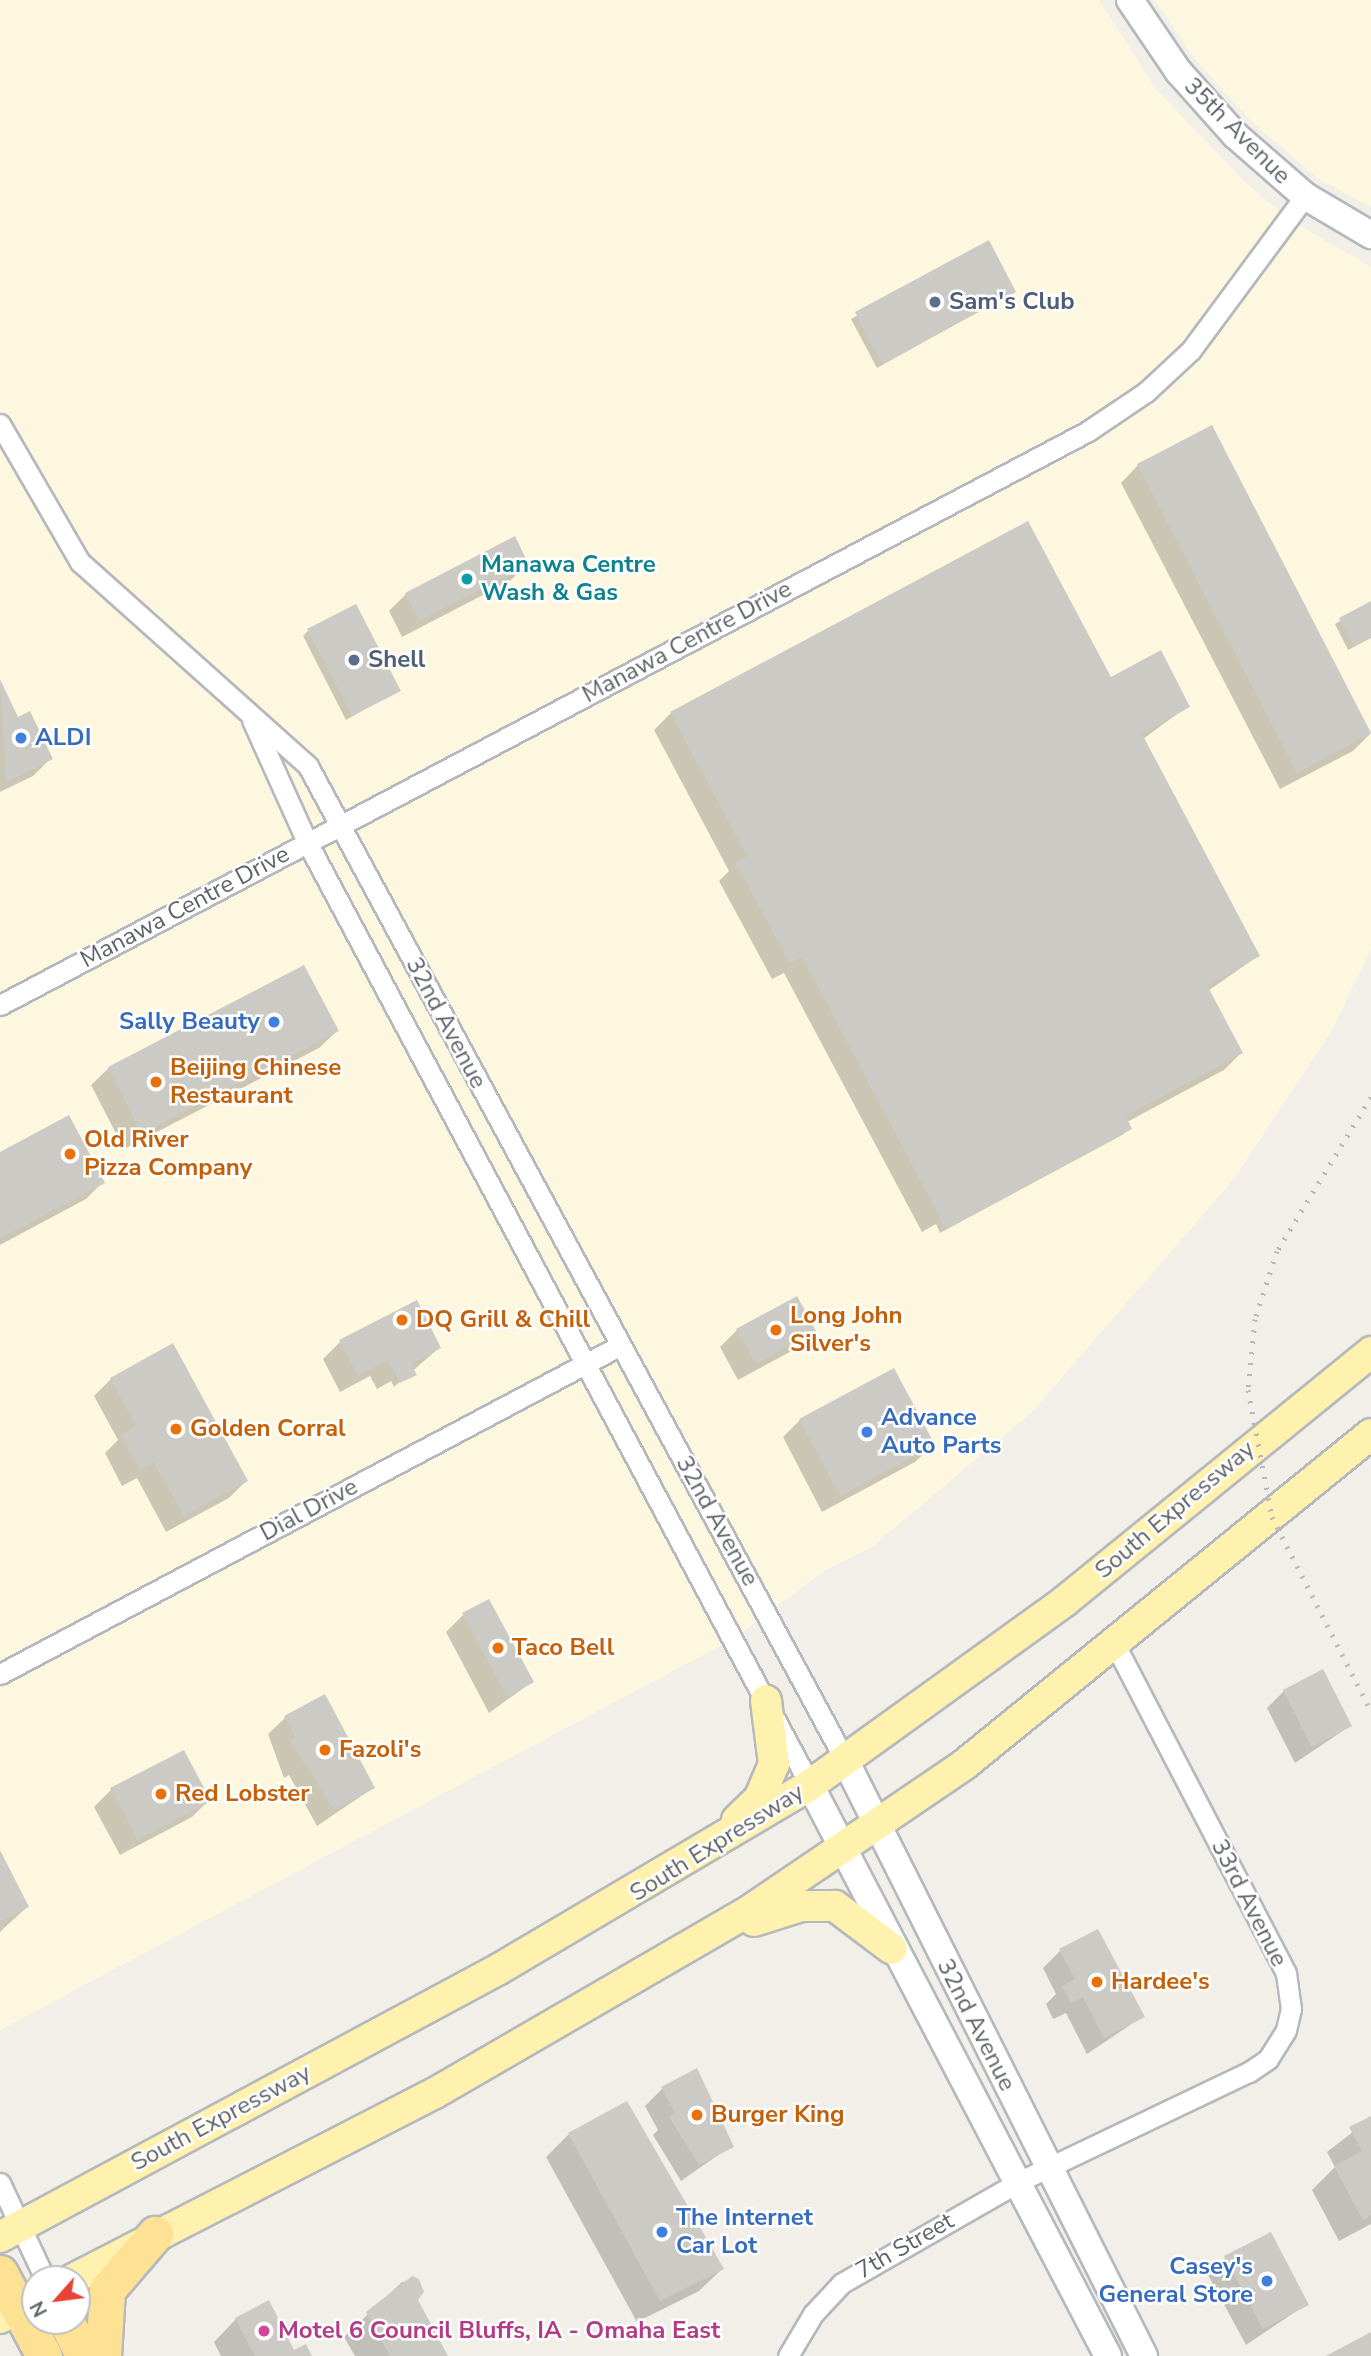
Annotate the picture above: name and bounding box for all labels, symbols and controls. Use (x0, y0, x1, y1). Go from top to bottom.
street label: 35th Avenue (1178, 72, 1296, 190)
place label: Sam's Club (949, 288, 1075, 316)
marker: Sam's Club (927, 294, 943, 310)
place label: Manawa Centre Wash & Gas (481, 551, 656, 607)
marker: Manawa Centre Wash & Gas (459, 571, 475, 587)
street label: Manawa Centre Drive (578, 575, 796, 709)
place label: Shell (368, 646, 426, 674)
marker: Shell (346, 652, 362, 668)
place label: ALDI (35, 724, 91, 752)
marker: ALDI (13, 730, 29, 746)
street label: Manawa Centre Drive (76, 840, 294, 974)
street label: 32nd Avenue (399, 953, 493, 1093)
place label: Sally Beauty (119, 1008, 260, 1036)
marker: Sally Beauty (266, 1014, 282, 1030)
place label: Beijing Chinese Restaurant (170, 1054, 341, 1110)
marker: Beijing Chinese Restaurant (148, 1074, 164, 1090)
place label: Old River Pizza Company (84, 1126, 252, 1182)
marker: Old River Pizza Company (62, 1146, 78, 1162)
place label: Long John Silver's (790, 1302, 903, 1358)
place label: DQ Grill & Chill (416, 1306, 590, 1334)
marker: DQ Grill & Chill (394, 1312, 410, 1328)
marker: Long John Silver's (768, 1322, 784, 1338)
place label: Advance Auto Parts (881, 1404, 1001, 1460)
place label: Golden Corral (190, 1415, 346, 1443)
marker: Golden Corral (168, 1421, 184, 1437)
marker: Advance Auto Parts (859, 1424, 875, 1440)
street label: South Expressway (1089, 1435, 1261, 1585)
street label: 32nd Avenue (669, 1451, 765, 1591)
street label: Dial Drive (255, 1472, 363, 1548)
place label: Taco Bell (512, 1634, 614, 1662)
marker: Taco Bell (490, 1640, 506, 1656)
place label: Fazoli's (339, 1736, 421, 1764)
marker: Fazoli's (317, 1742, 333, 1758)
street label: South Expressway (625, 1778, 809, 1908)
place label: Red Lobster (175, 1780, 310, 1808)
marker: Red Lobster (153, 1786, 169, 1802)
street label: 33rd Avenue (1205, 1835, 1293, 1971)
street label: 32nd Avenue (930, 1954, 1022, 2096)
place label: Hardee's (1111, 1968, 1210, 1996)
marker: Hardee's (1089, 1974, 1105, 1990)
street label: South Expressway (126, 2059, 316, 2177)
place label: Burger King (711, 2101, 845, 2129)
marker: Burger King (689, 2107, 705, 2123)
place label: The Internet Car Lot (676, 2204, 813, 2260)
street label: 7th Street (851, 2207, 959, 2285)
marker: The Internet Car Lot (654, 2224, 670, 2240)
place label: Casey's General Store (1099, 2253, 1253, 2309)
north arrow (21, 2265, 91, 2335)
marker: Casey's General Store (1259, 2273, 1275, 2289)
text: N (24, 2297, 54, 2321)
place label: Motel 6 Council Bluffs, IA - Omaha East (278, 2317, 720, 2345)
marker: Motel 6 Council Bluffs, IA - Omaha East (256, 2323, 272, 2339)

